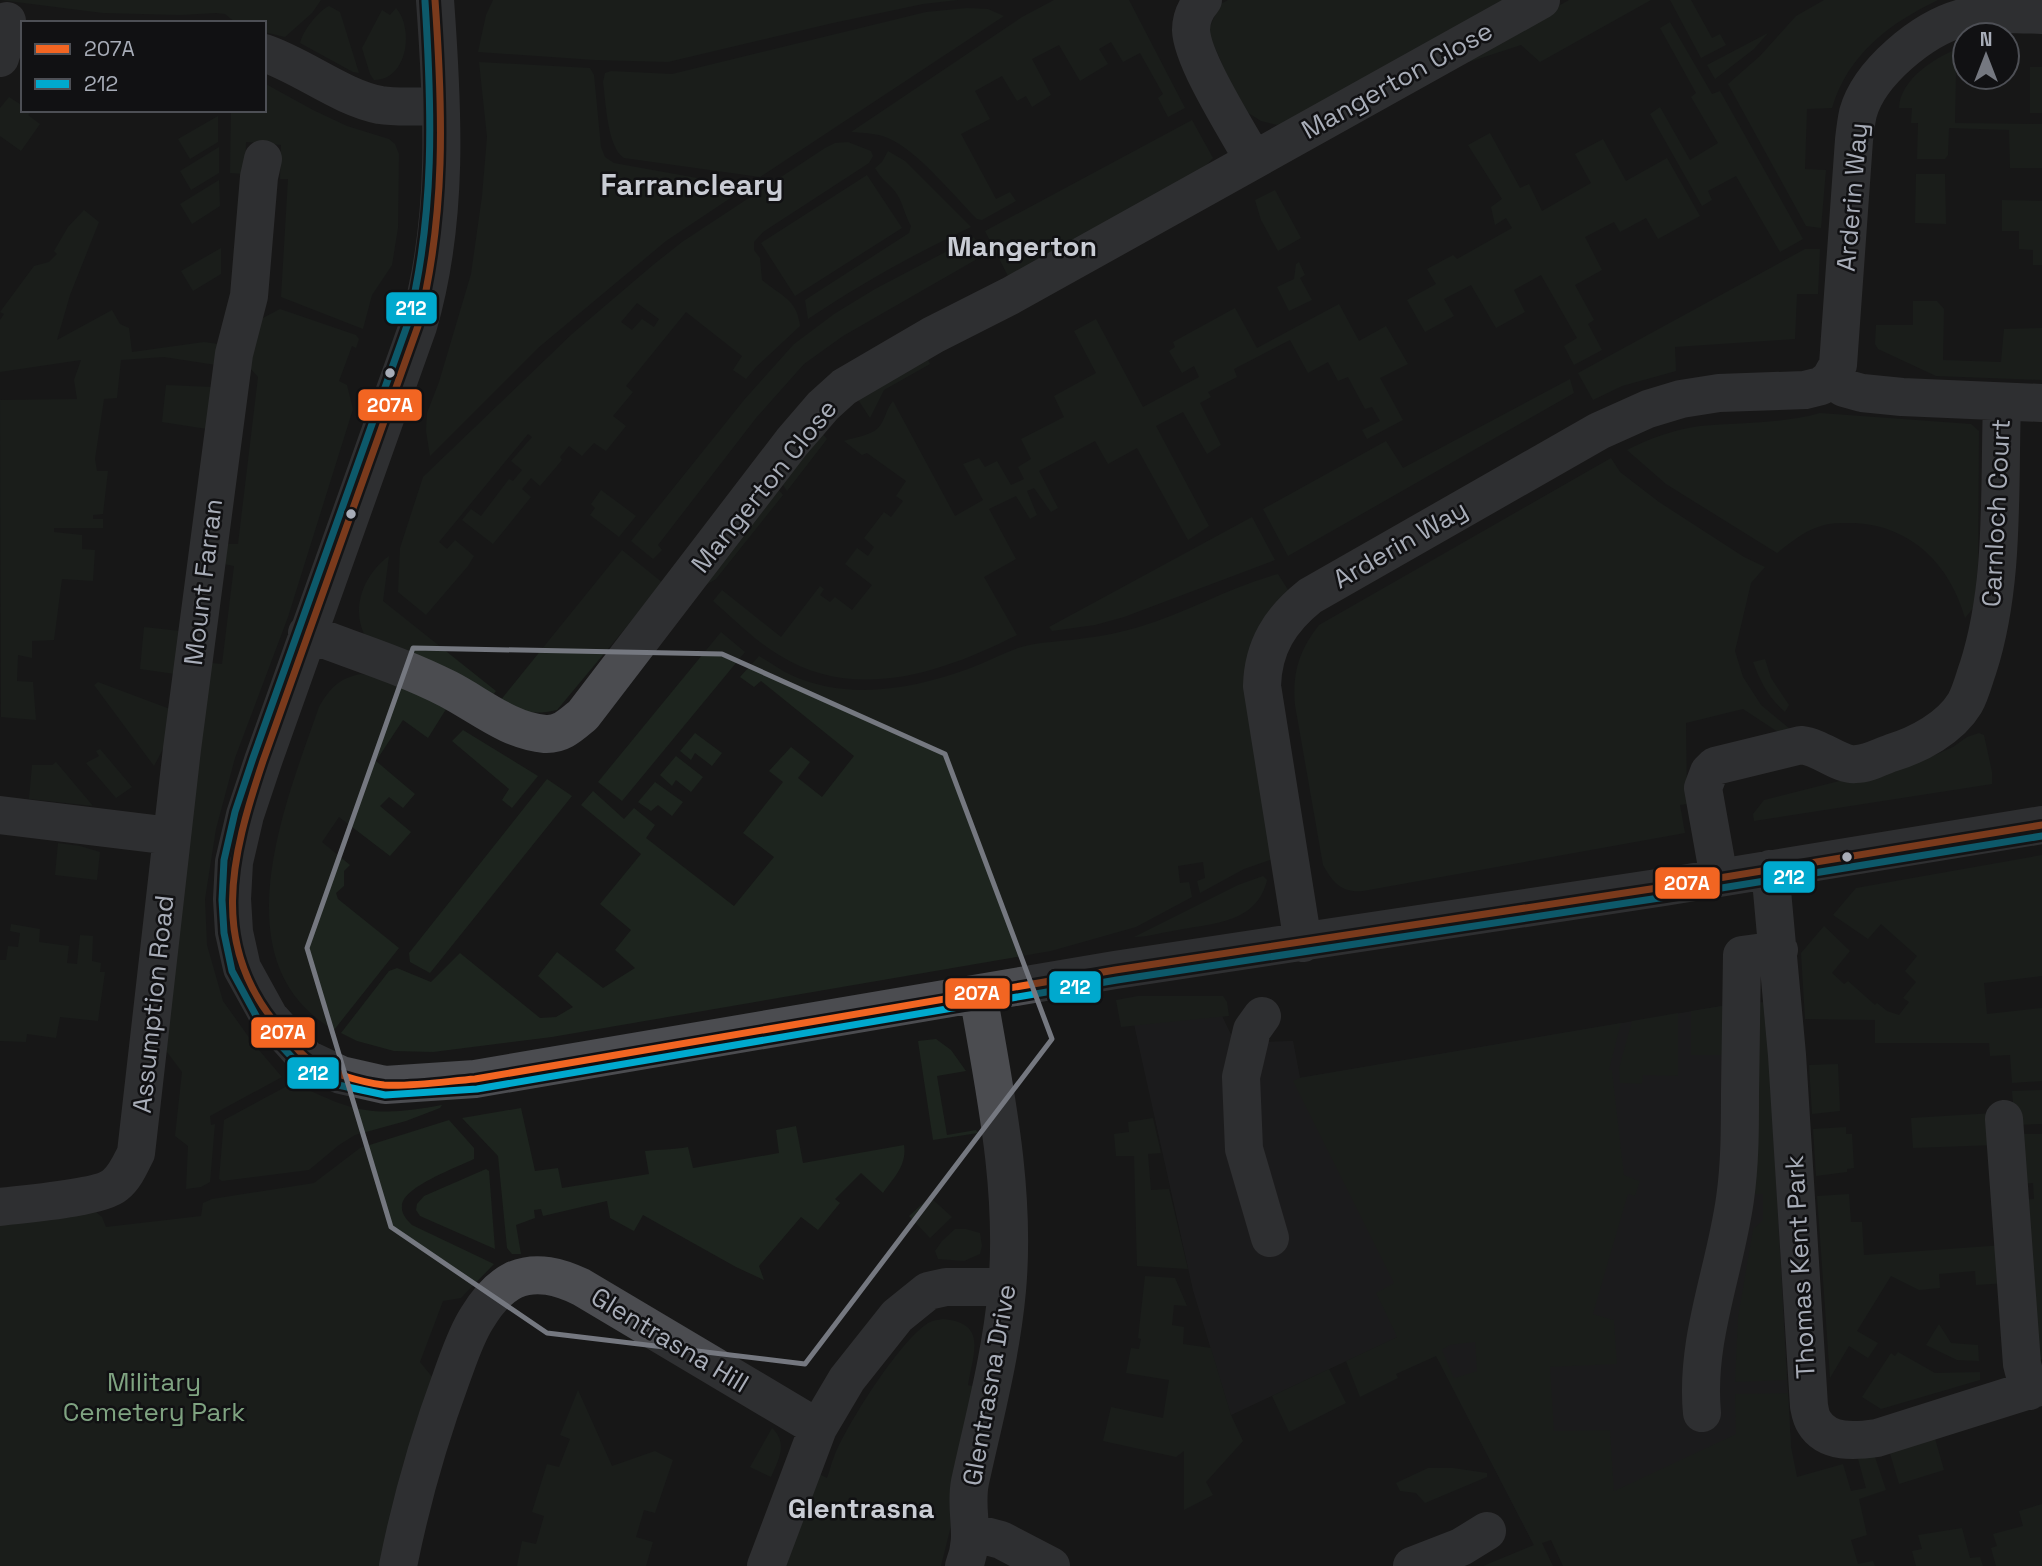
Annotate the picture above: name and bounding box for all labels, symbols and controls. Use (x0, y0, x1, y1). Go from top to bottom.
street label: Mangerton Close (1295, 13, 1499, 147)
legend (21, 21, 266, 112)
north arrow (1951, 21, 2021, 91)
text: N (1980, 27, 1992, 52)
text: 207A (84, 35, 135, 62)
text: 212 (84, 70, 118, 97)
street label: Arderin Way (1829, 121, 1875, 273)
district label: Farrancleary (601, 165, 783, 204)
district label: Mangerton (947, 228, 1097, 264)
line badge: 212 (385, 291, 438, 325)
text: 212 (395, 296, 427, 321)
unlabelled marker (383, 366, 397, 380)
line badge: 207A (357, 388, 423, 422)
street label: Mangerton Close (684, 392, 844, 580)
text: 207A (367, 393, 413, 418)
street label: Carnloch Court (1974, 418, 2018, 608)
street label: Arderin Way (1327, 492, 1473, 596)
street label: Mount Farran (176, 497, 230, 667)
unlabelled marker (344, 507, 358, 521)
unlabelled marker (1840, 850, 1854, 864)
line badge: 212 (1762, 860, 1816, 894)
text: 212 (1773, 865, 1805, 890)
line badge: 207A (1654, 866, 1721, 900)
text: 207A (1664, 871, 1710, 896)
street label: Assumption Road (125, 893, 181, 1115)
line badge: 212 (1048, 970, 1102, 1004)
text: 212 (1059, 975, 1091, 1000)
line badge: 207A (944, 977, 1011, 1010)
text: 207A (954, 981, 1000, 1006)
line badge: 207A (250, 1016, 316, 1049)
text: 207A (260, 1020, 306, 1045)
line badge: 212 (286, 1056, 340, 1090)
text: 212 (297, 1061, 329, 1086)
street label: Thomas Kent Park (1777, 1154, 1823, 1380)
street label: Glentrasna Hill (585, 1280, 755, 1400)
street label: Glentrasna Drive (955, 1281, 1023, 1489)
park label: Military Cemetery Park (63, 1365, 245, 1429)
district label: Glentrasna (788, 1490, 934, 1526)

